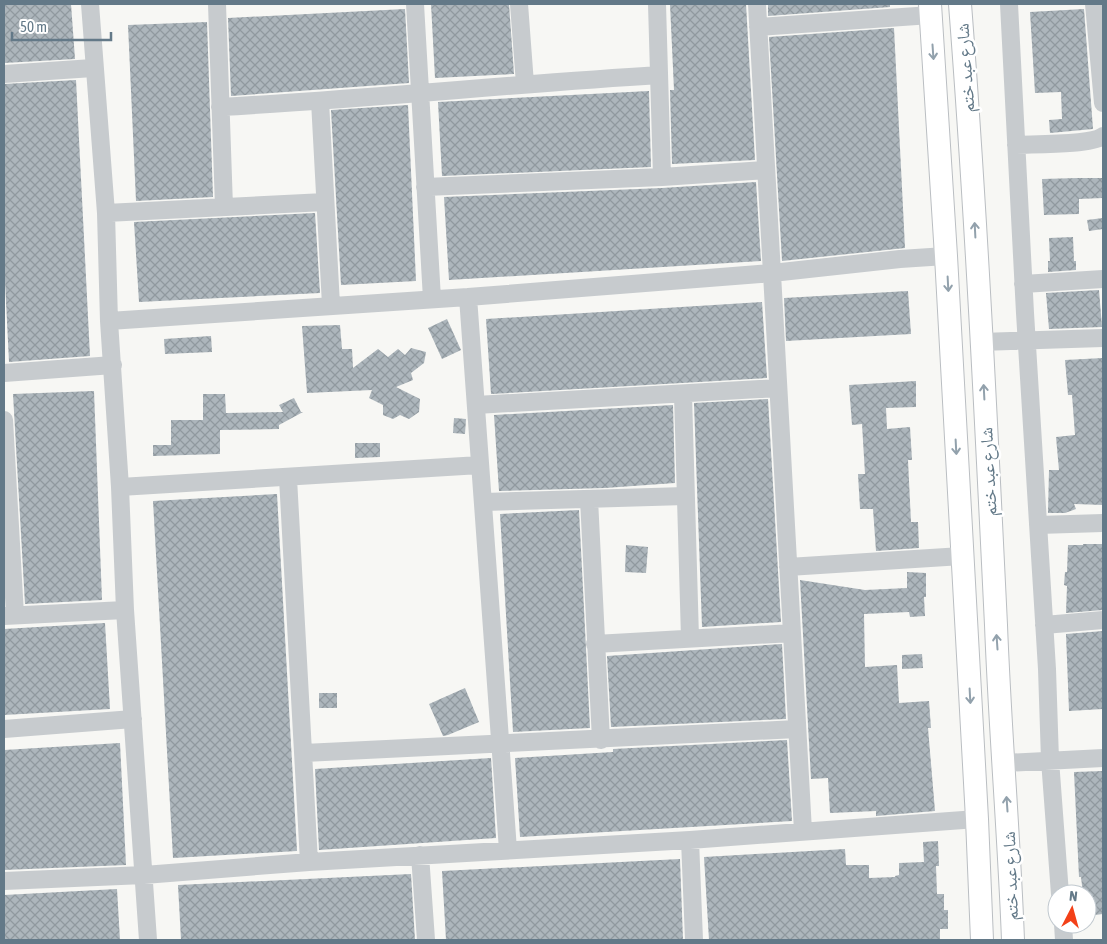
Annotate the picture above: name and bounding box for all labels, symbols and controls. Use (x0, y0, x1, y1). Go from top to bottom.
scale bar (12, 10, 111, 42)
text: 50 m (20, 18, 47, 35)
street label: شارع عبد ختم (951, 23, 981, 113)
one-way arrow (929, 44, 938, 60)
one-way arrow (971, 222, 980, 238)
one-way arrow (943, 276, 952, 292)
one-way arrow (979, 385, 988, 401)
street label: شارع عبد ختم (975, 427, 1003, 517)
one-way arrow (952, 438, 961, 454)
one-way arrow (992, 634, 1001, 650)
one-way arrow (966, 688, 975, 704)
one-way arrow (1002, 796, 1011, 812)
street label: شارع عبد ختم (998, 831, 1024, 921)
north arrow (1047, 884, 1097, 934)
text: N (1068, 888, 1078, 904)

